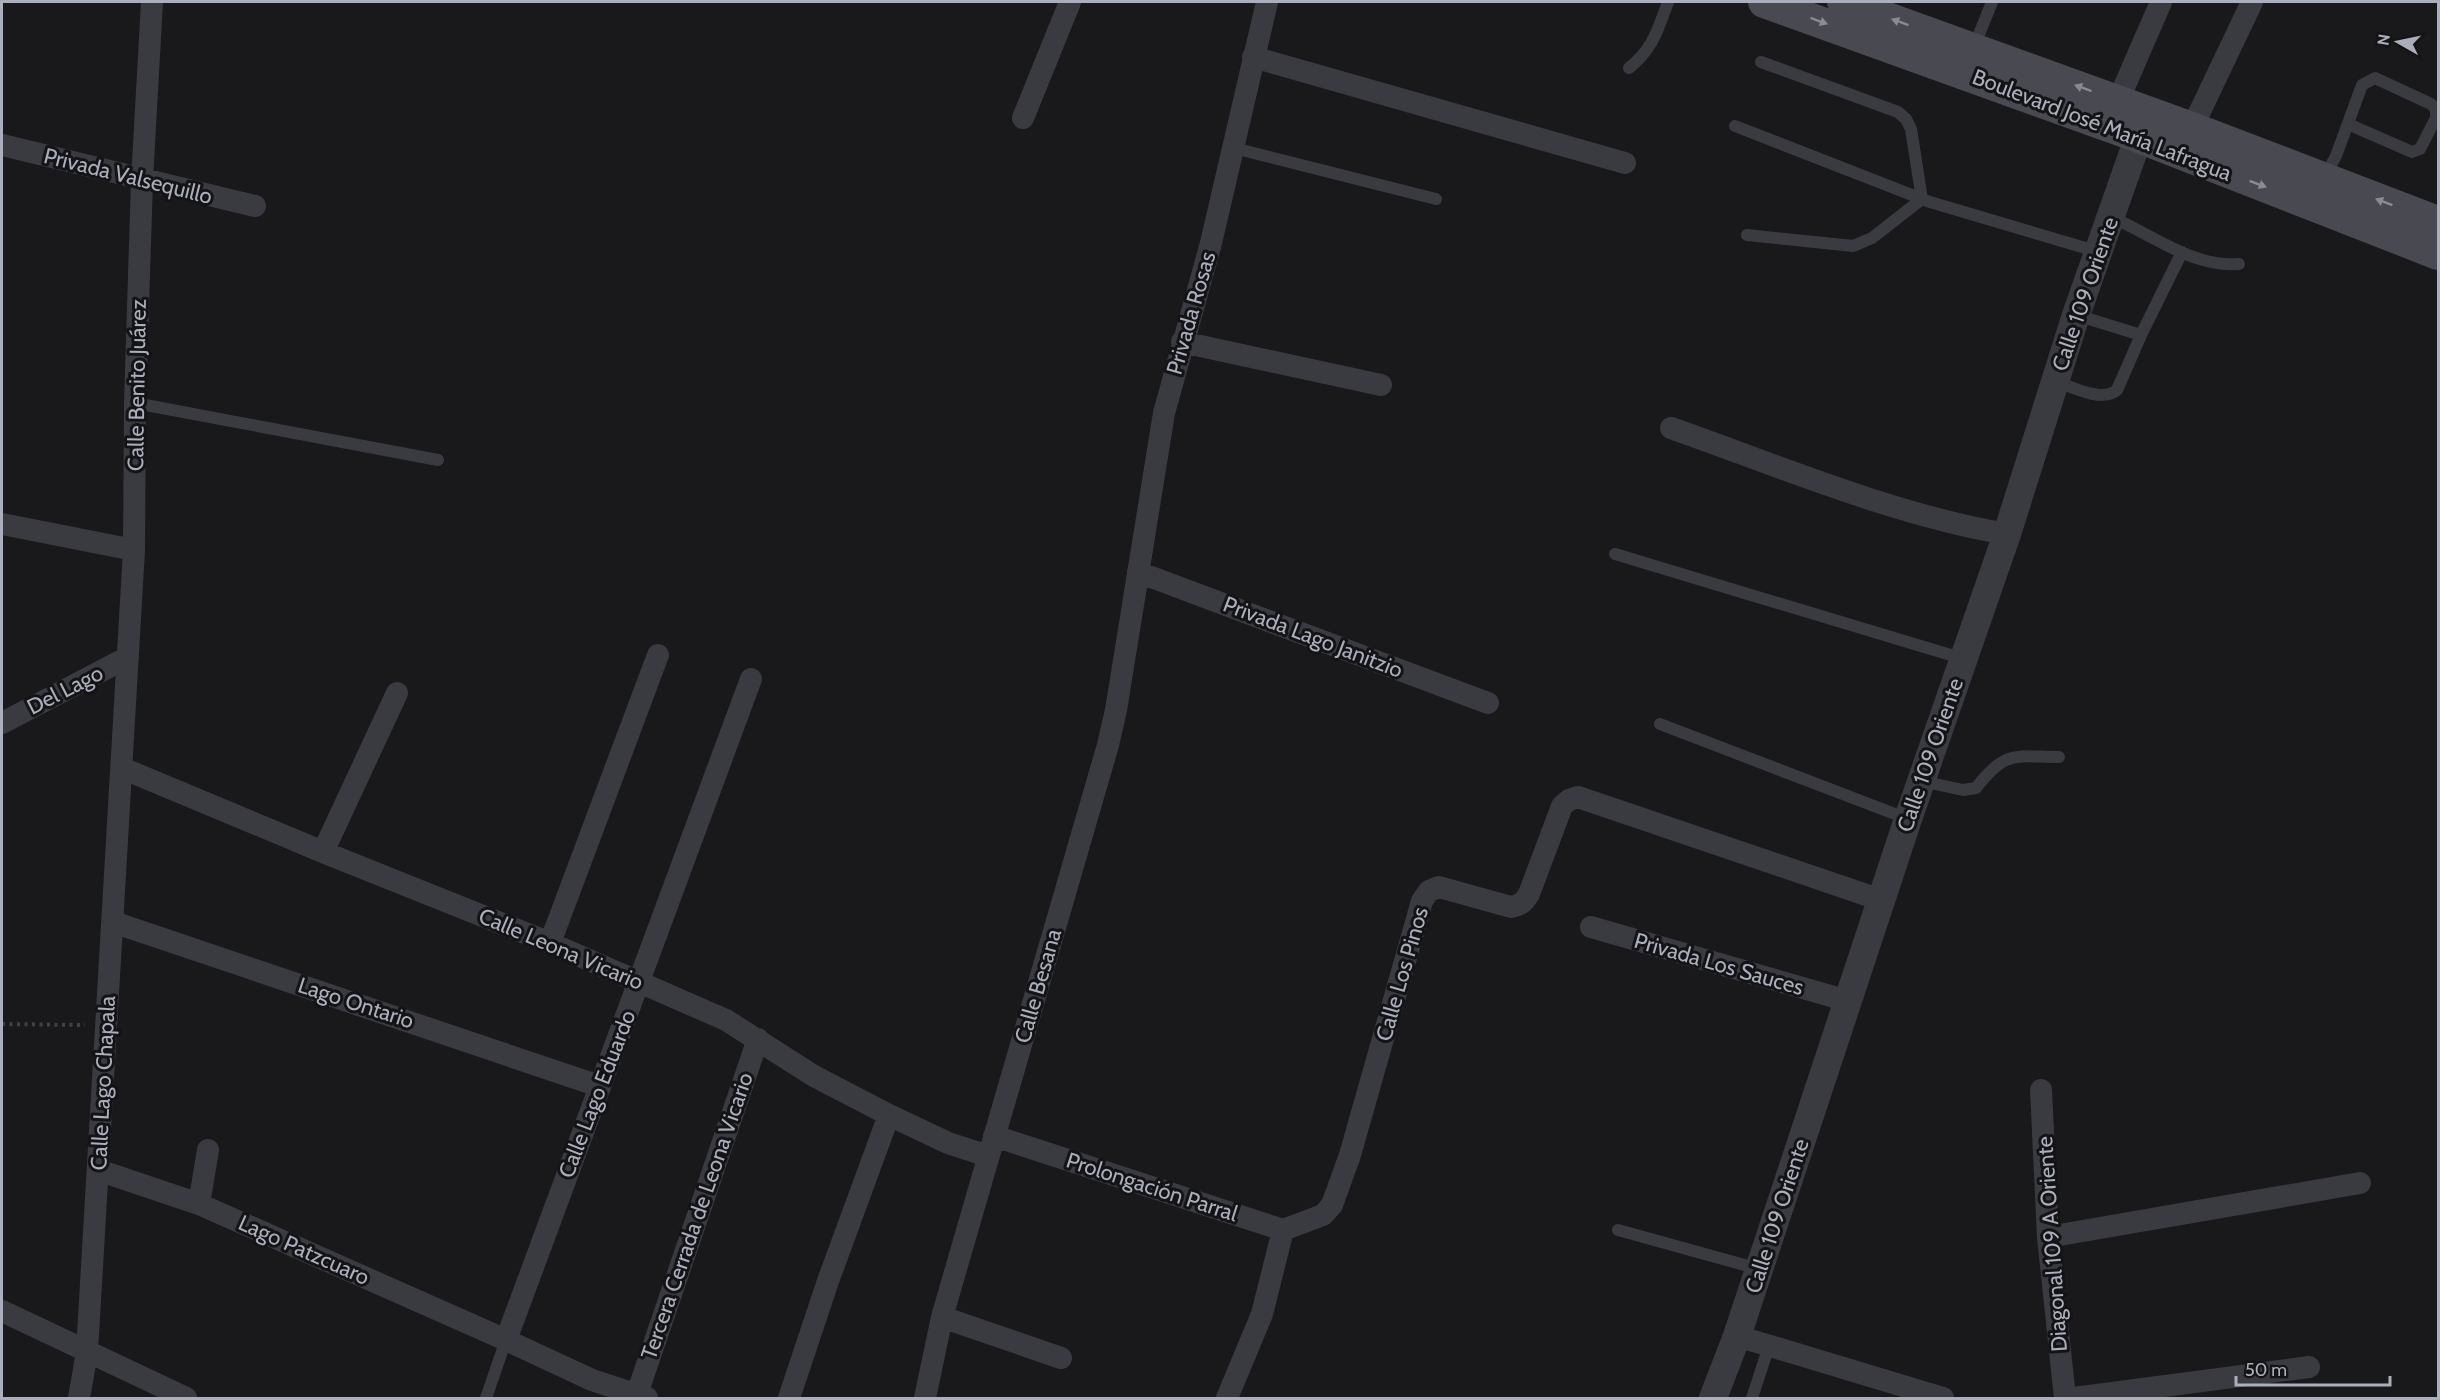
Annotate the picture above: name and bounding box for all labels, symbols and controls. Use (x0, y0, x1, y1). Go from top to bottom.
north arrow (2368, 12, 2428, 72)
one-way arrow (1810, 17, 1828, 27)
one-way arrow (1891, 17, 1909, 26)
text: N (2373, 33, 2394, 47)
street label: Boulevard José María Lafragua (1969, 63, 2236, 187)
one-way arrow (2074, 83, 2092, 93)
street label: Privada Valsequillo (41, 142, 215, 210)
one-way arrow (2249, 180, 2267, 189)
one-way arrow (2375, 196, 2393, 206)
street label: Calle 109 Oriente (2046, 214, 2124, 374)
street label: Privada Rosas (1161, 248, 1221, 378)
street label: Calle Benito Juárez (122, 299, 152, 471)
street label: Privada Lago Janitzio (1219, 590, 1407, 684)
street label: Del Lago (22, 659, 108, 721)
street label: Calle 109 Oriente (1891, 675, 1969, 835)
street label: Calle Leona Vicario (475, 902, 647, 996)
street label: Calle Los Pinos (1370, 904, 1434, 1044)
street label: Calle Besana (1009, 925, 1067, 1046)
street label: Privada Los Sauces (1631, 927, 1807, 1001)
street label: Lago Ontario (295, 972, 417, 1034)
street label: Calle Lago Chapala (85, 995, 121, 1171)
street label: Calle Lago Eduardo (553, 1006, 641, 1182)
street label: Tercera Cerrada de Leona Vicario (635, 1069, 759, 1363)
street label: Calle 109 Oriente (1739, 1135, 1815, 1297)
street label: Diagonal 109 A Oriente (2031, 1135, 2073, 1353)
street label: Prolongación Parral (1063, 1147, 1242, 1228)
street label: Lago Patzcuaro (234, 1209, 374, 1291)
scale bar (2236, 1349, 2390, 1387)
text: 50 m (2245, 1359, 2287, 1381)

